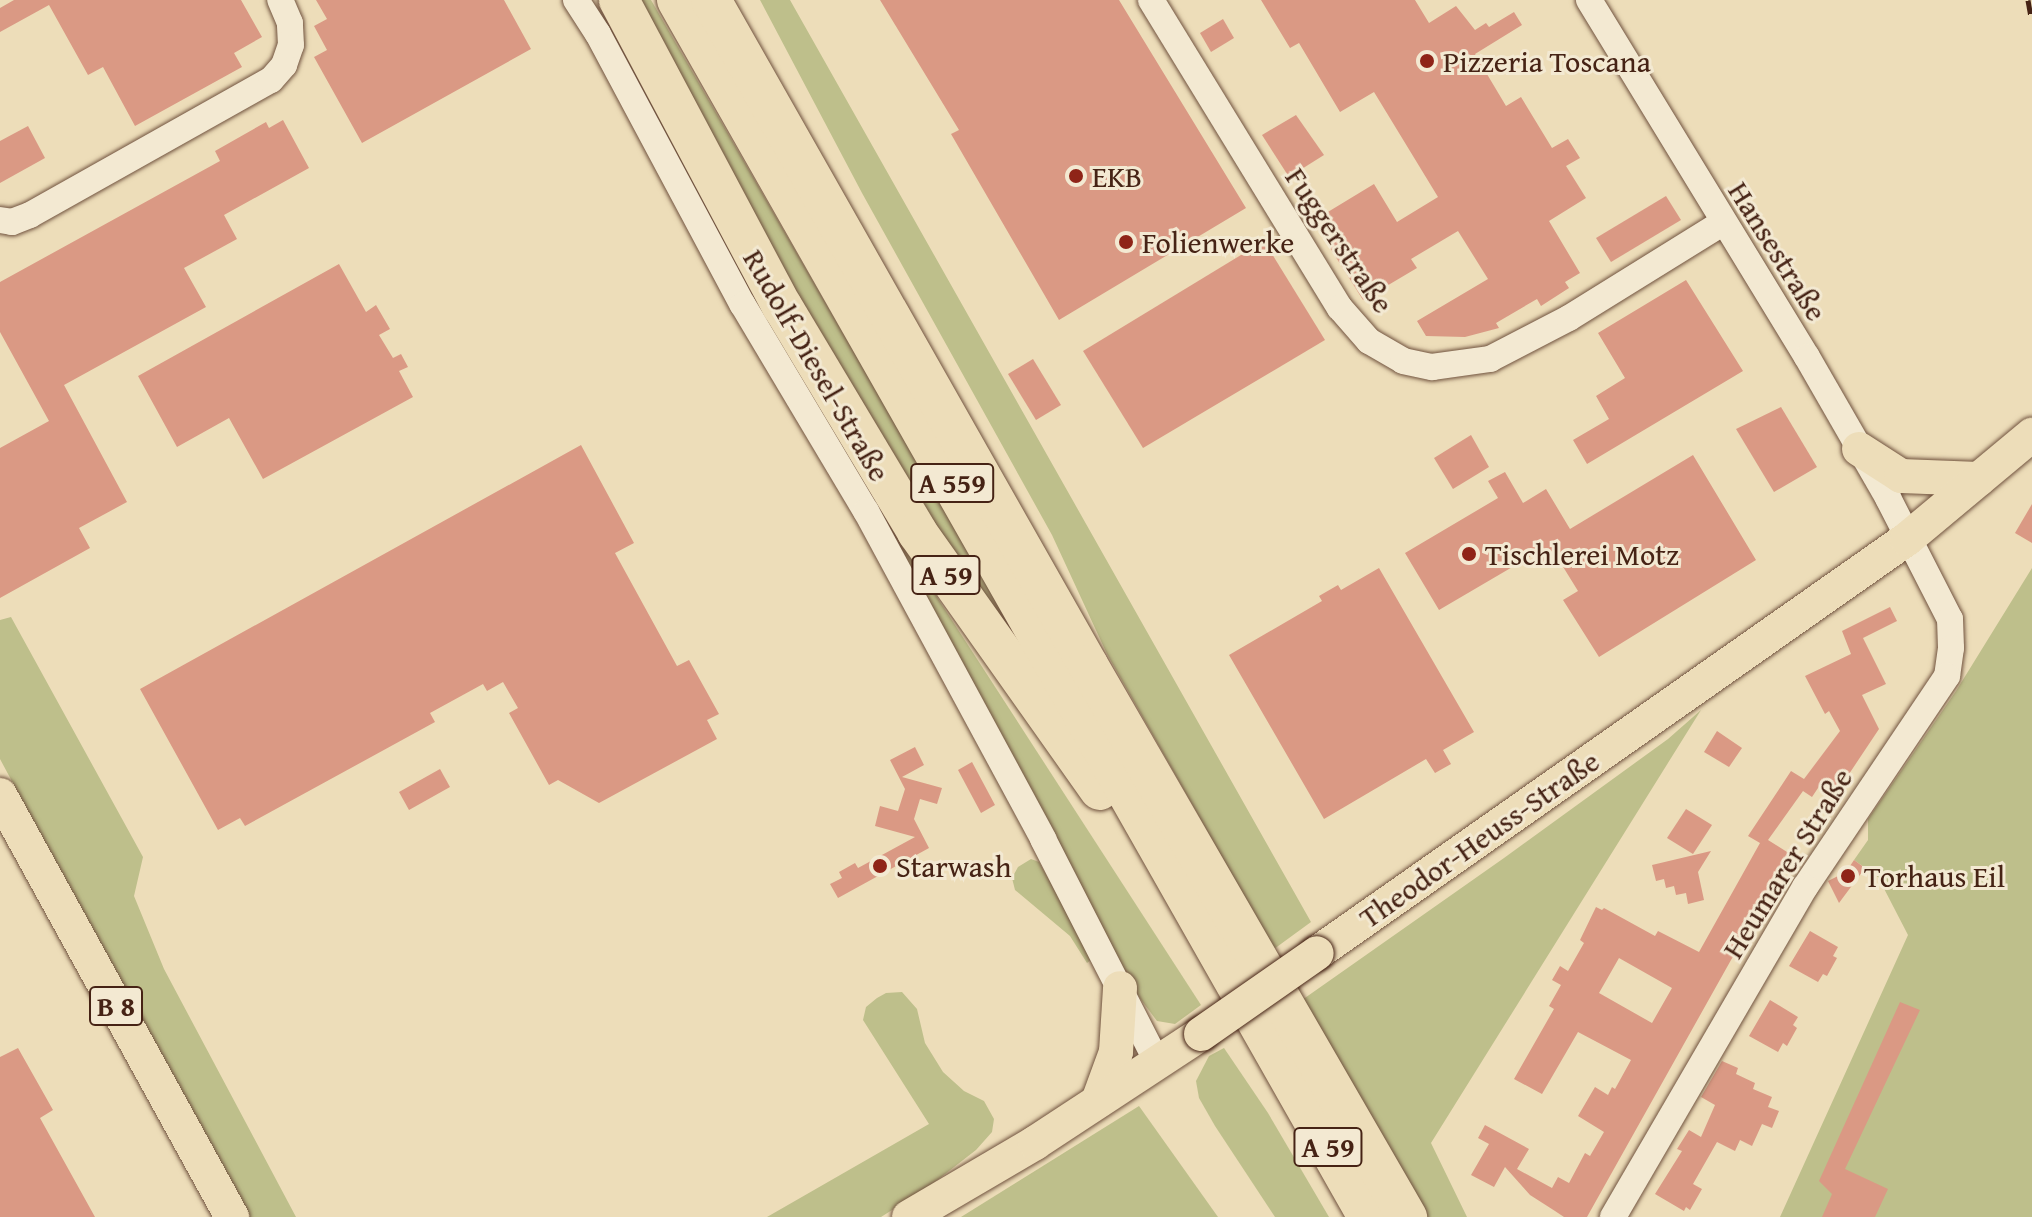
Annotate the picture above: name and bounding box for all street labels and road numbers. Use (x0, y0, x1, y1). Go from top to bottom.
street label: Fuggerstraße (1278, 160, 1402, 320)
street label: Hansestraße (1721, 175, 1835, 327)
street label: Rudolf-Diesel-Straße (736, 243, 898, 487)
road number: A 559 (910, 459, 994, 507)
road number: A 59 (910, 551, 982, 599)
street label: Theodor-Heuss-Straße (1352, 743, 1606, 935)
street label: Heumarer Straße (1714, 761, 1860, 965)
road number: B 8 (88, 982, 144, 1030)
road number: A 59 (1292, 1123, 1364, 1171)

